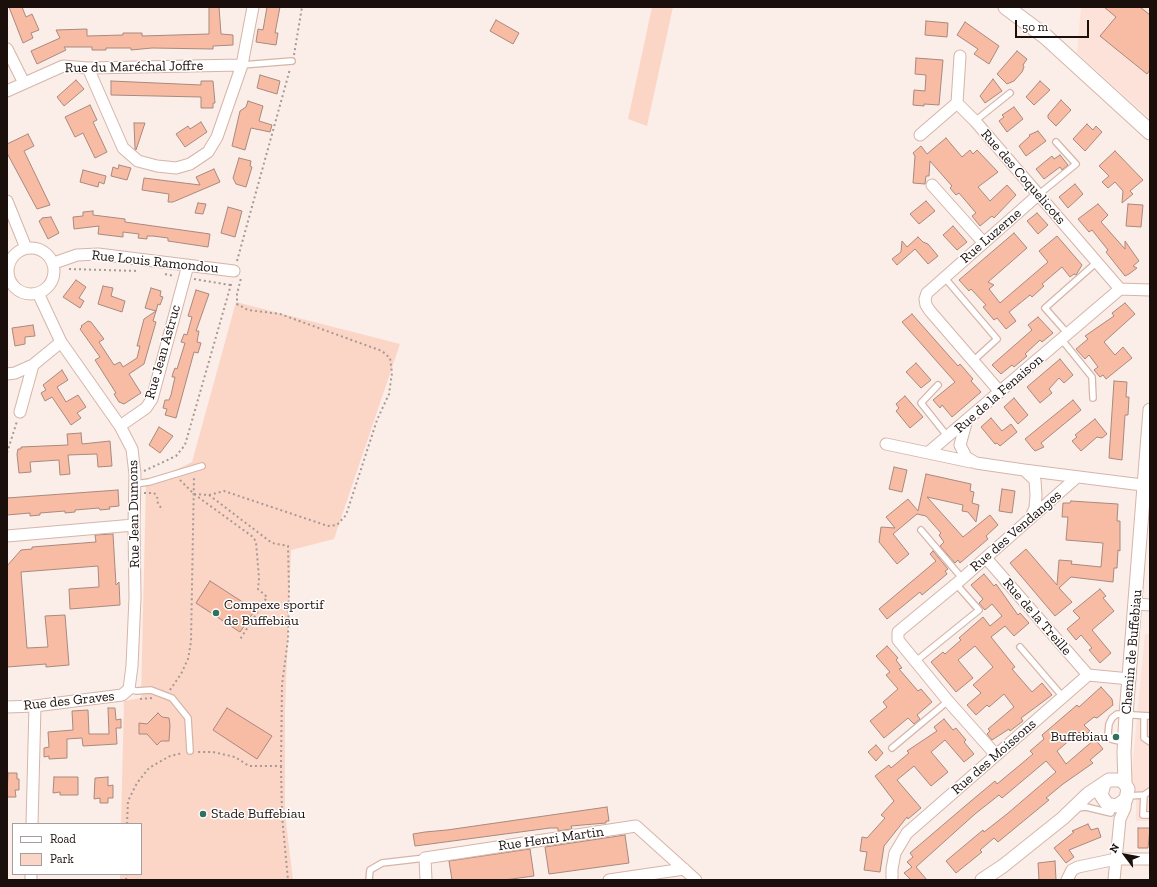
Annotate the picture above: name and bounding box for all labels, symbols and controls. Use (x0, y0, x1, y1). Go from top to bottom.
scale bar (1017, 12, 1091, 38)
text: 50 m (1022, 20, 1048, 34)
street label: Rue du Maréchal Joffre (65, 57, 203, 77)
street label: Rue des Coquelicots (977, 126, 1069, 228)
street label: Rue Luzerne (957, 205, 1025, 267)
street label: Rue Louis Ramondou (91, 247, 219, 277)
street label: Rue Jean Astruc (141, 303, 185, 401)
street label: Rue de la Fenaison (951, 351, 1047, 437)
street label: Rue Jean Dumons (125, 460, 143, 568)
street label: Rue des Vendanges (967, 487, 1065, 575)
street label: Rue de la Treille (999, 575, 1075, 659)
street label: Chemin de Buffebiau (1118, 589, 1146, 715)
place label: Compexe sportif de Buffebiau (224, 597, 324, 630)
marker: Compexe sportif de Buffebiau (211, 608, 221, 618)
street label: Rue des Graves (23, 688, 115, 714)
street label: Rue des Moissons (948, 716, 1040, 798)
place label: Buffebiau (1051, 729, 1108, 745)
marker: Buffebiau (1111, 732, 1121, 742)
place label: Stade Buffebiau (211, 806, 305, 822)
marker: Stade Buffebiau (198, 809, 208, 819)
legend (12, 823, 142, 875)
street label: Rue Henri Martin (497, 823, 605, 855)
text: Road (50, 832, 76, 846)
north arrow (1105, 835, 1145, 875)
text: N (1107, 841, 1122, 855)
text: Park (50, 852, 74, 866)

